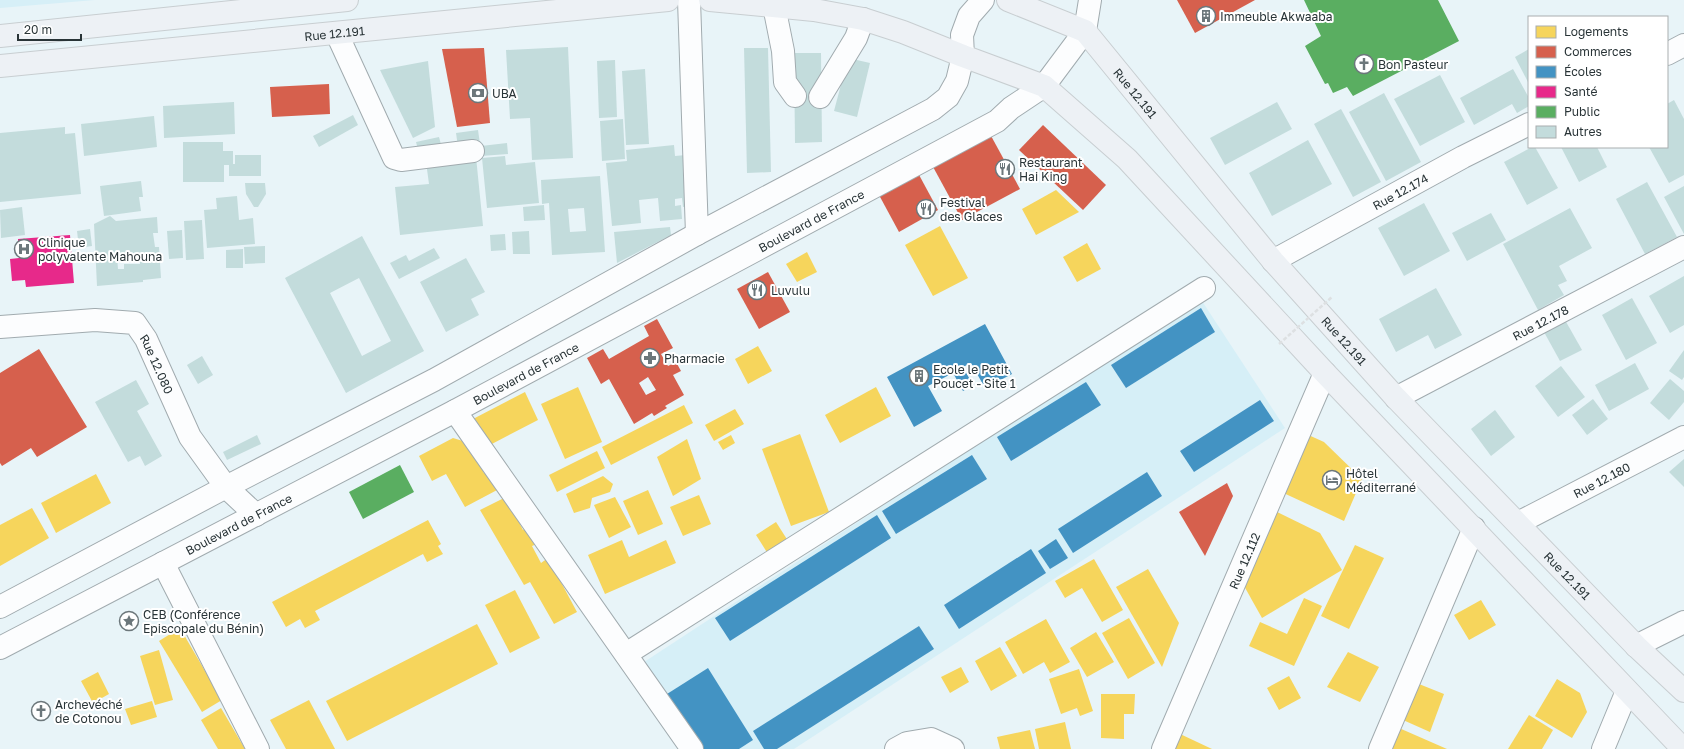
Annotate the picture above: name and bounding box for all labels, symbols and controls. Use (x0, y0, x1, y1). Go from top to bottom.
building icon: Immeuble Akwaaba (1195, 5, 1217, 27)
place label: Immeuble Akwaaba (1220, 9, 1332, 24)
scale bar (18, 16, 81, 42)
legend (1528, 16, 1668, 148)
text: 20 m (24, 22, 52, 37)
street label: Rue 12.191 (304, 23, 365, 43)
text: Logements (1564, 24, 1628, 39)
text: Commerces (1564, 44, 1632, 59)
church icon: Bon Pasteur (1353, 53, 1375, 75)
place label: Bon Pasteur (1378, 57, 1449, 72)
text: Écoles (1564, 64, 1602, 79)
street label: Rue 12.191 (1111, 65, 1161, 121)
bank icon: UBA (467, 82, 489, 104)
text: Santé (1564, 84, 1598, 99)
place label: UBA (492, 86, 517, 101)
text: Public (1564, 104, 1601, 119)
text: Autres (1564, 124, 1602, 139)
place label: Restaurant Hai King (1019, 155, 1083, 184)
restaurant icon: Restaurant Hai King (994, 158, 1016, 180)
street label: Rue 12.174 (1370, 170, 1431, 213)
street label: Boulevard de France (756, 186, 867, 255)
place label: Festival des Glaces (940, 195, 1003, 224)
restaurant icon: Festival des Glaces (915, 198, 937, 220)
place label: Clinique polyvalente Mahouna (38, 235, 162, 264)
hospital icon: Clinique polyvalente Mahouna (13, 238, 35, 260)
restaurant icon: Luvulu (746, 279, 768, 301)
place label: Luvulu (771, 283, 810, 298)
street label: Rue 12.178 (1510, 301, 1571, 343)
street label: Rue 12.191 (1319, 313, 1370, 368)
street label: Rue 12.080 (137, 331, 177, 396)
street label: Boulevard de France (470, 339, 581, 408)
pharmacy icon: Pharmacie (639, 347, 661, 369)
place label: Pharmacie (664, 351, 725, 366)
place label: Ecole le Petit Poucet - Site 1 (933, 362, 1016, 391)
building icon: Ecole le Petit Poucet - Site 1 (908, 365, 930, 387)
street label: Rue 12.180 (1570, 459, 1633, 501)
place label: Hôtel Méditerrané (1346, 466, 1416, 495)
hotel icon: Hôtel Méditerrané (1321, 469, 1343, 491)
street label: Boulevard de France (183, 490, 294, 558)
street label: Rue 12.112 (1225, 530, 1263, 591)
street label: Rue 12.191 (1541, 548, 1594, 602)
place label: CEB (Conférence Episcopale du Bénin) (143, 607, 264, 636)
place icon: CEB (Conférence Episcopale du Bénin) (118, 610, 140, 632)
place label: Archevéché de Cotonou (55, 697, 123, 726)
church icon: Archevéché de Cotonou (30, 700, 52, 722)

